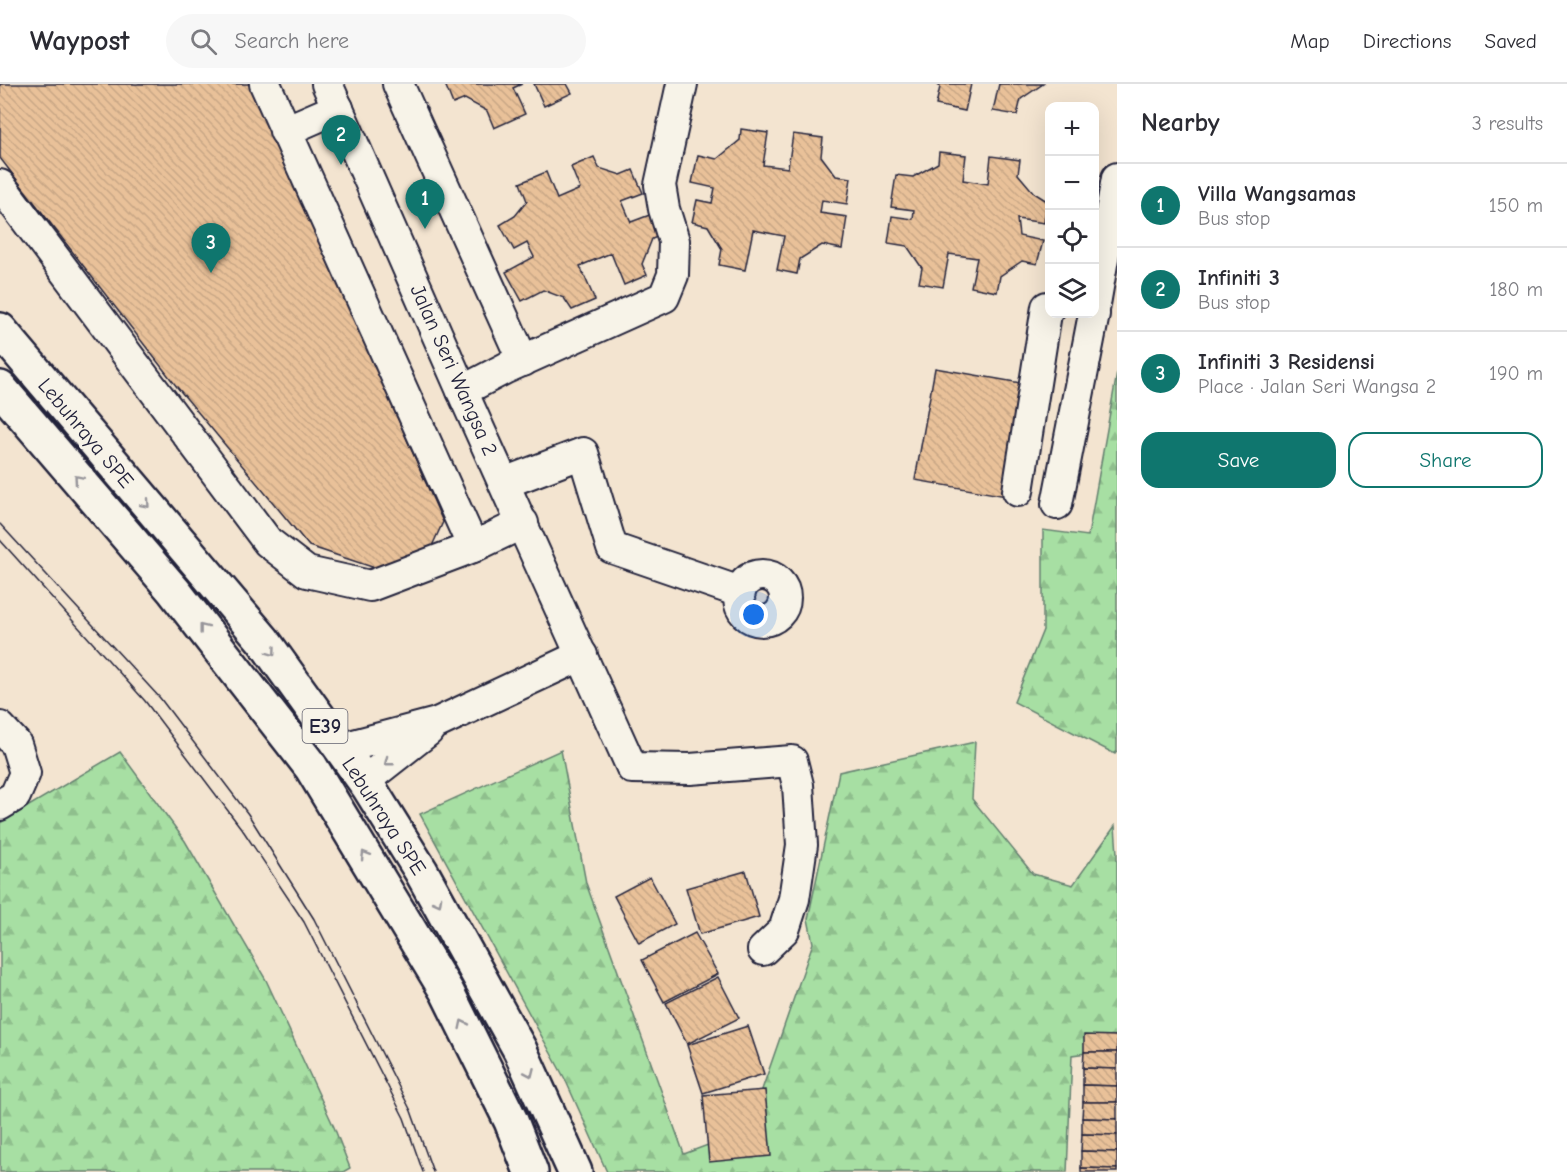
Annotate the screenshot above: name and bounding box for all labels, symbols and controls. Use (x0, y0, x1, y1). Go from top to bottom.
search box (166, 14, 586, 68)
text: Waypost (30, 25, 130, 57)
icon: search (187, 25, 220, 58)
text: Search here (235, 28, 349, 54)
text: Map (1290, 29, 1330, 53)
text: Directions (1363, 29, 1452, 53)
text: Saved (1485, 29, 1537, 53)
map controls (1045, 102, 1099, 318)
button: + (1045, 102, 1099, 156)
text: Nearby (1141, 108, 1220, 138)
text: 3 results (1472, 112, 1543, 135)
pin: 2 (322, 116, 360, 165)
button: − (1045, 156, 1099, 210)
pin: 1 (406, 180, 444, 229)
text: Villa Wangsamas (1198, 181, 1356, 207)
text: 1 (1157, 194, 1164, 217)
text: 150 m (1489, 194, 1543, 217)
text: Bus stop (1198, 207, 1270, 230)
button: locate (1045, 210, 1099, 264)
pin: 3 (192, 224, 230, 273)
button: layers (1045, 264, 1099, 318)
text: Infiniti 3 (1198, 265, 1280, 291)
text: 2 (1156, 278, 1165, 301)
text: 180 m (1489, 278, 1543, 301)
street label: Jalan Seri Wangsa 2 (405, 281, 503, 459)
text: Bus stop (1198, 291, 1270, 314)
text: Infiniti 3 Residensi (1198, 349, 1375, 375)
text: 3 (1156, 362, 1165, 385)
text: 190 m (1489, 362, 1543, 385)
street label: Lebuhraya SPE (33, 373, 139, 493)
text: Place · Jalan Seri Wangsa 2 (1198, 375, 1436, 398)
button: Save (1141, 432, 1336, 488)
button: Share (1348, 432, 1543, 488)
one-way arrow (74, 475, 85, 486)
one-way arrow (138, 497, 149, 508)
your location (739, 600, 768, 629)
one-way arrow (200, 624, 211, 635)
one-way arrow (264, 646, 275, 657)
road number: E39 (302, 709, 348, 743)
street label: Lebuhraya SPE (337, 753, 431, 879)
one-way arrow (384, 755, 395, 766)
one-way arrow (360, 851, 372, 861)
one-way arrow (431, 896, 442, 906)
one-way arrow (459, 1019, 470, 1030)
one-way arrow (523, 1067, 535, 1078)

